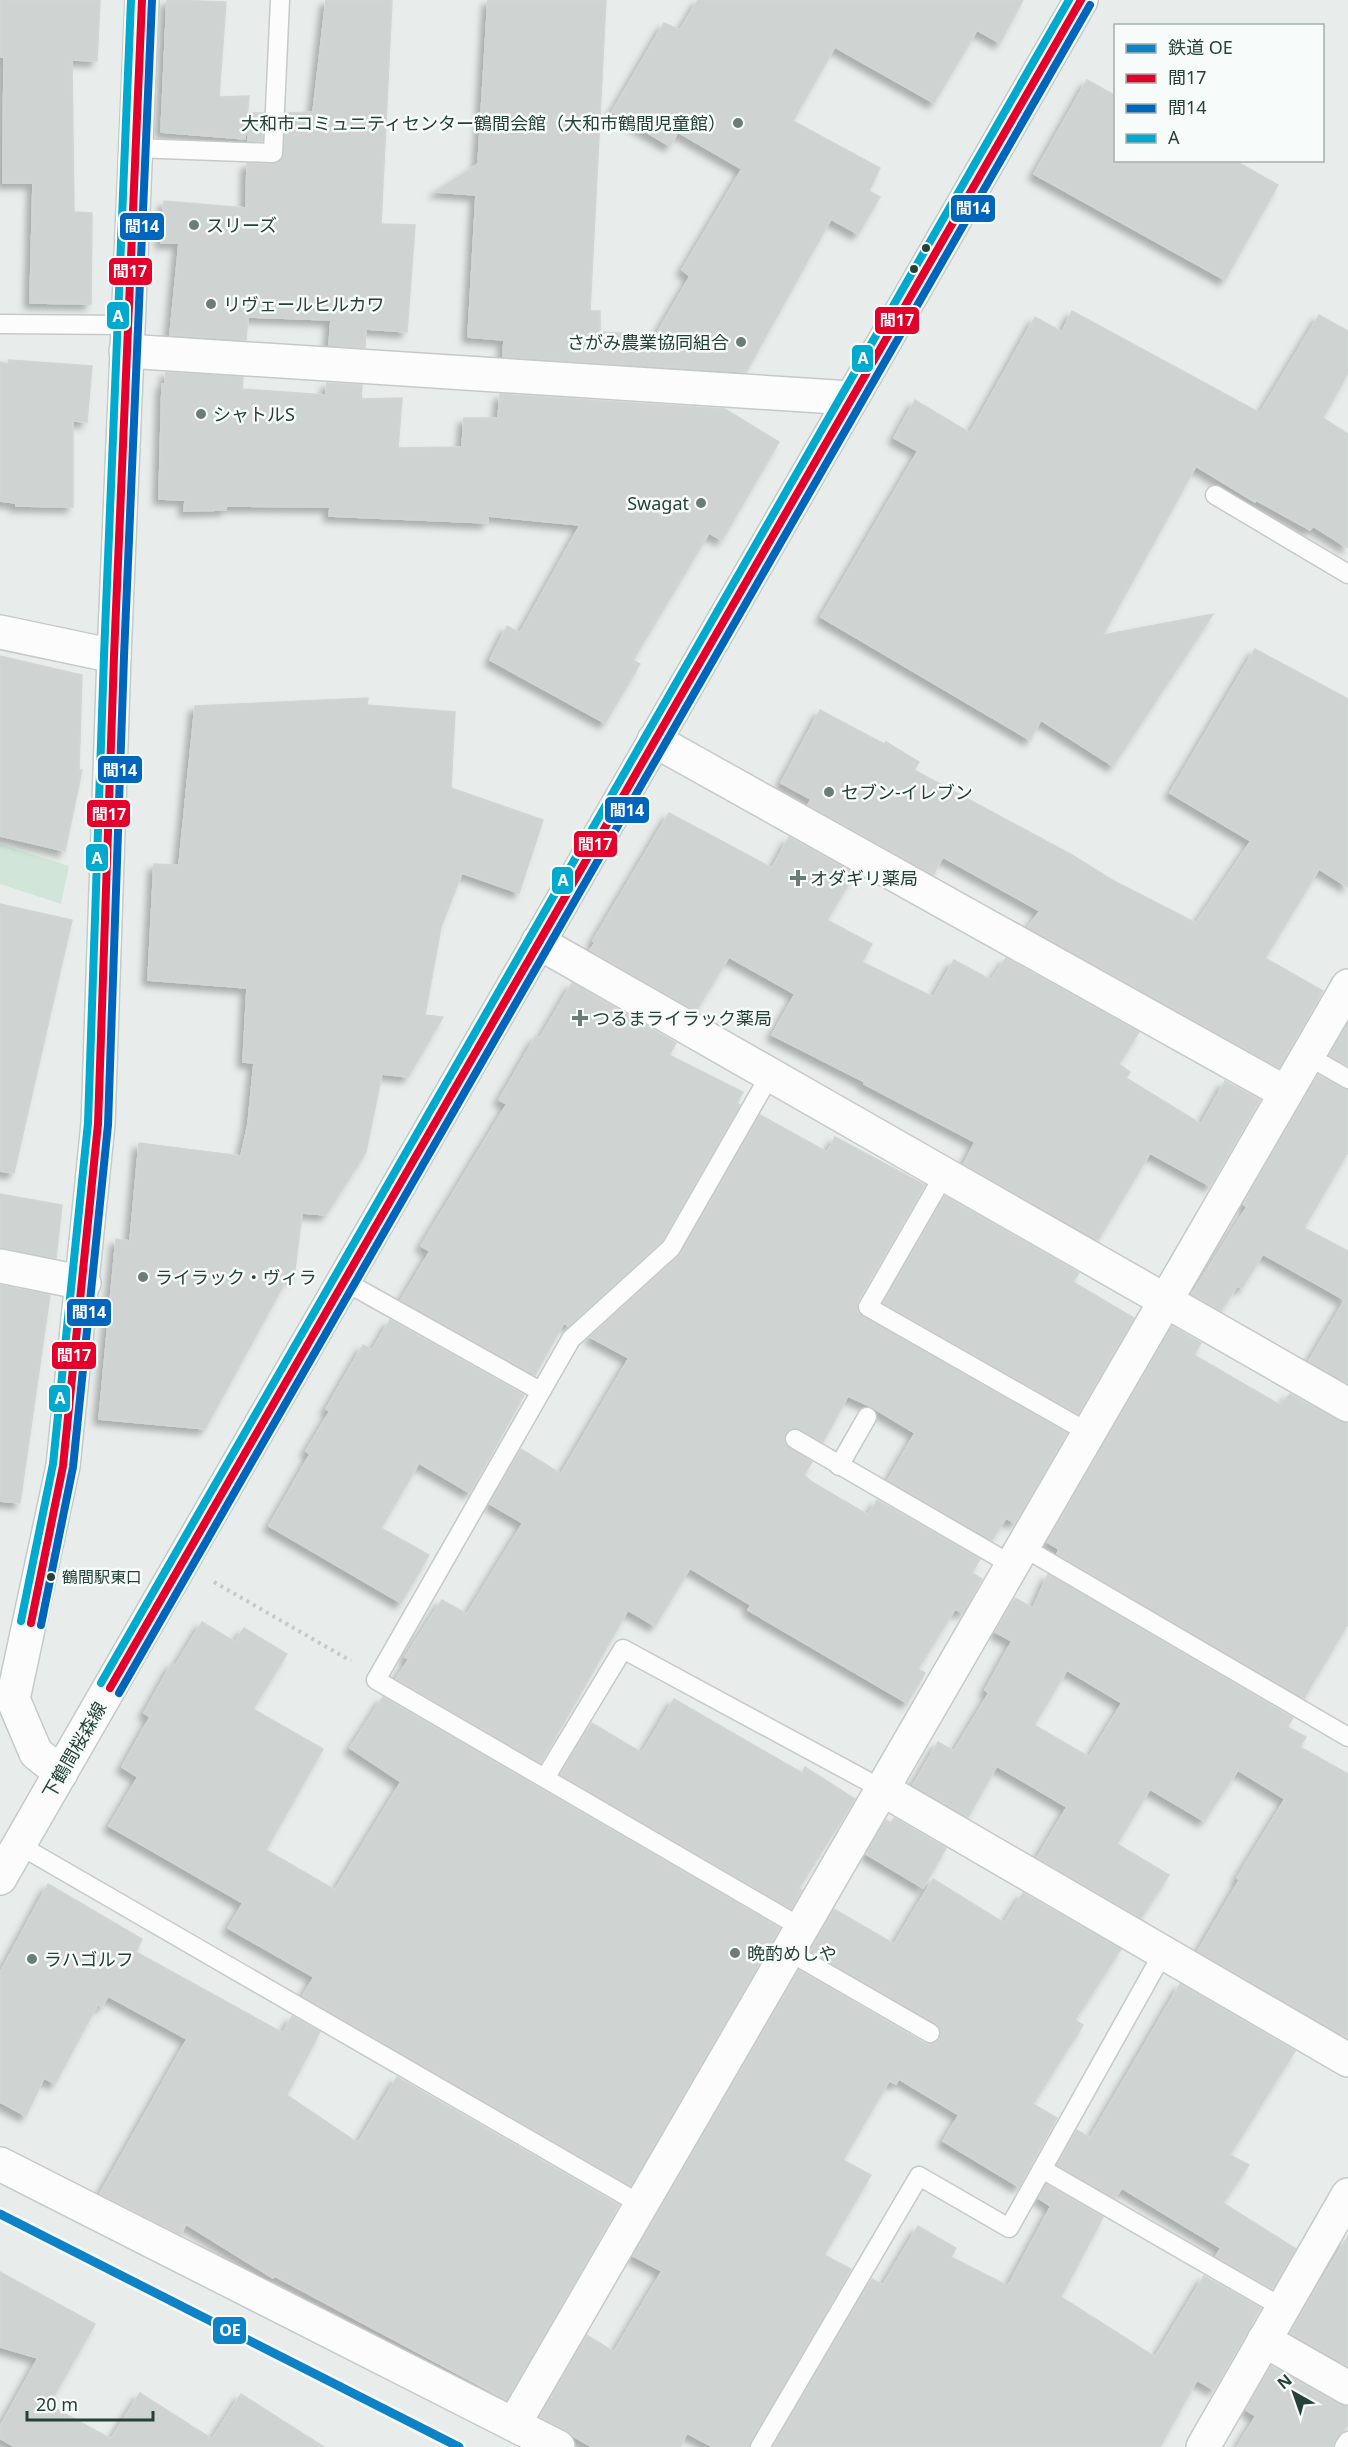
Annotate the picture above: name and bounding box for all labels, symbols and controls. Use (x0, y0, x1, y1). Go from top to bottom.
legend (1114, 24, 1324, 162)
text: 鉄道 OE (1168, 35, 1233, 59)
text: 間17 (1168, 65, 1207, 89)
text: 間14 (1168, 95, 1207, 119)
place label: 大和市コミュニティセンター鶴間会館（大和市鶴間児童館） (241, 111, 726, 135)
marker: 大和市コミュニティセンター鶴間会館（大和市鶴間児童館） (731, 116, 745, 130)
text: A (1168, 125, 1180, 149)
line badge: 間14 (950, 194, 996, 223)
text: 間14 (956, 197, 990, 219)
line badge: 間14 (119, 212, 165, 241)
place label: スリーズ (206, 213, 277, 237)
text: 間14 (125, 215, 159, 237)
marker: スリーズ (187, 218, 201, 232)
unlabelled marker (920, 242, 932, 254)
line badge: 間17 (108, 257, 153, 286)
text: 間17 (113, 260, 147, 282)
unlabelled marker (908, 263, 920, 275)
place label: リヴェールヒルカワ (223, 292, 384, 316)
marker: リヴェールヒルカワ (204, 297, 218, 311)
line badge: A (106, 301, 130, 330)
text: A (112, 305, 124, 327)
line badge: 間17 (874, 306, 920, 335)
text: 間17 (880, 309, 914, 331)
place label: さがみ農業協同組合 (567, 330, 729, 354)
marker: さがみ農業協同組合 (734, 335, 748, 349)
line badge: A (851, 344, 874, 373)
text: A (857, 347, 869, 369)
place label: シャトルS (213, 402, 295, 426)
marker: シャトルS (194, 407, 208, 421)
place label: Swagat (627, 491, 689, 515)
marker: Swagat (694, 496, 708, 510)
line badge: 間14 (97, 755, 143, 784)
text: 間14 (103, 759, 137, 781)
place label: セブン-イレブン (841, 780, 973, 804)
marker: セブン-イレブン (822, 785, 836, 799)
line badge: 間14 (604, 796, 650, 824)
line badge: 間17 (86, 799, 131, 828)
text: 間14 (610, 799, 644, 821)
text: 間17 (92, 803, 126, 825)
line badge: 間17 (573, 830, 618, 858)
text: 間17 (578, 833, 612, 855)
line badge: A (85, 843, 109, 872)
text: A (91, 847, 103, 869)
line badge: A (551, 866, 574, 895)
place label: オダギリ薬局 (810, 866, 918, 890)
text: A (557, 869, 569, 891)
marker: オダギリ薬局 (791, 871, 805, 885)
place label: つるまライラック薬局 (592, 1006, 772, 1030)
marker: つるまライラック薬局 (573, 1011, 587, 1025)
place label: ライラック・ヴィラ (155, 1265, 317, 1289)
marker: ライラック・ヴィラ (136, 1270, 150, 1284)
line badge: 間14 (66, 1298, 112, 1327)
text: 間14 (72, 1301, 106, 1323)
line badge: 間17 (51, 1341, 97, 1370)
text: 間17 (57, 1344, 91, 1366)
line badge: A (48, 1384, 71, 1413)
text: A (54, 1387, 66, 1409)
place label: 鶴間駅東口 (62, 1566, 142, 1588)
marker: 鶴間駅東口 (45, 1571, 57, 1583)
street label: 下鶴間桜森線 (37, 1697, 111, 1803)
place label: 晩酌めしや (747, 1941, 837, 1965)
marker: 晩酌めしや (728, 1946, 742, 1960)
place label: ラハゴルフ (44, 1947, 134, 1971)
marker: ラハゴルフ (25, 1952, 39, 1966)
line badge: OE (212, 2316, 247, 2345)
text: OE (219, 2319, 241, 2341)
north arrow (1264, 2363, 1324, 2423)
text: N (1272, 2369, 1296, 2394)
scale bar (27, 2384, 153, 2422)
text: 20 m (36, 2392, 78, 2416)

